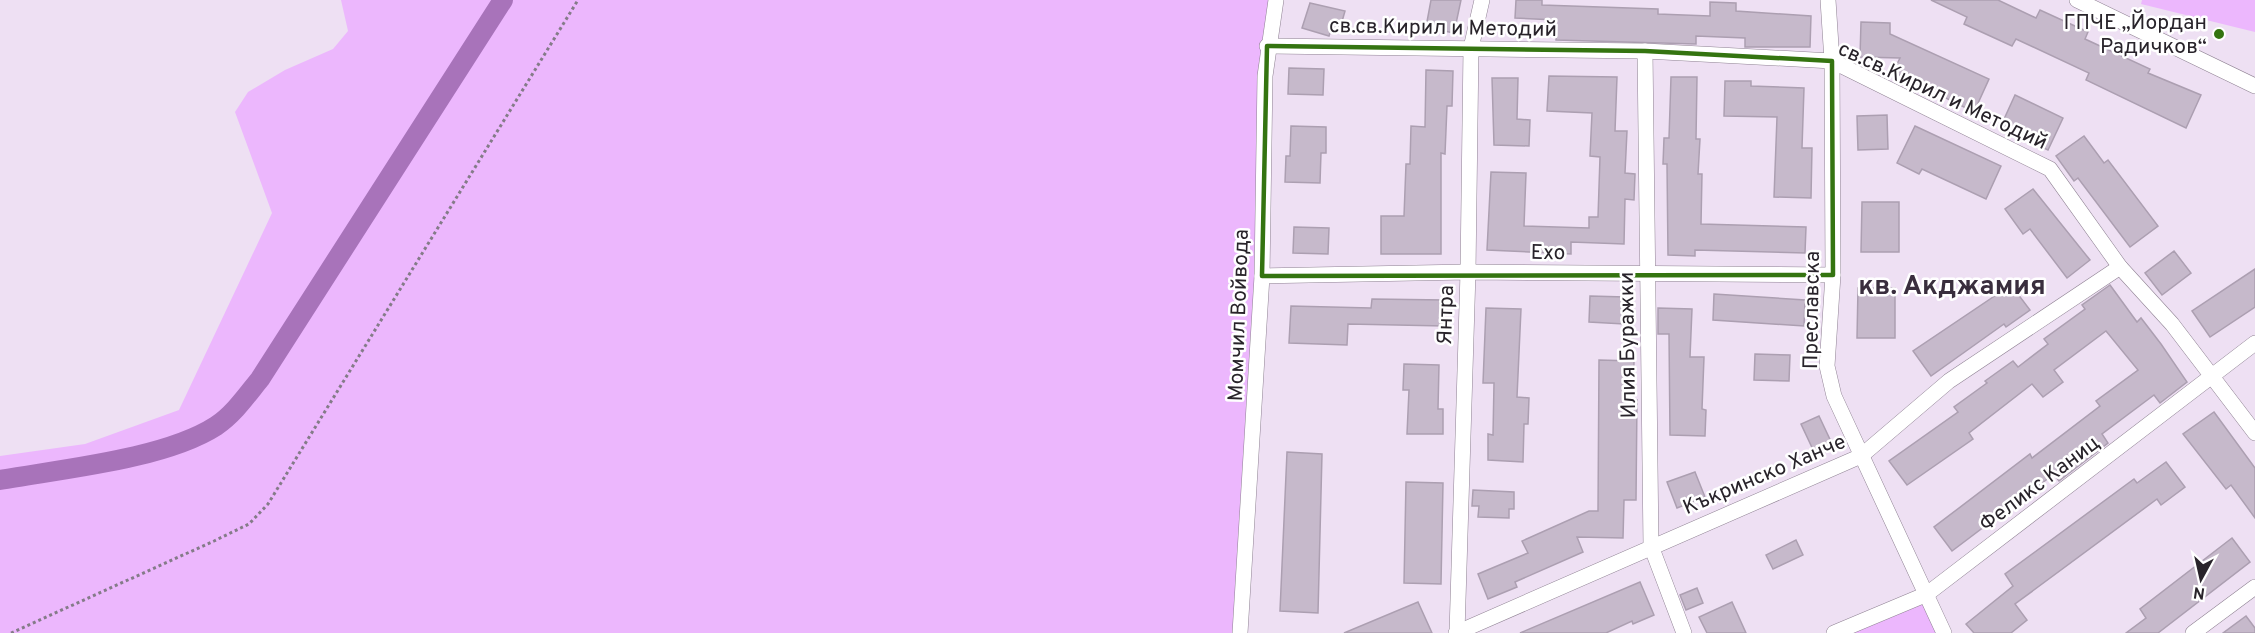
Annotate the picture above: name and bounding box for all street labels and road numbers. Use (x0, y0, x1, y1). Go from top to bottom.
street label: св.св.Кирил и Методий (1329, 13, 1557, 44)
street label: св.св.Кирил и Методий (1833, 36, 2051, 157)
street label: Момчил Войвода (1223, 228, 1256, 402)
street label: Ехо (1530, 240, 1566, 267)
street label: Преславска (1798, 251, 1827, 369)
street label: Илия Буражки (1614, 271, 1643, 419)
street label: Янтра (1432, 284, 1461, 346)
street label: Къкринско Ханче (1679, 429, 1850, 522)
street label: Феликс Каниц (1974, 430, 2105, 538)

